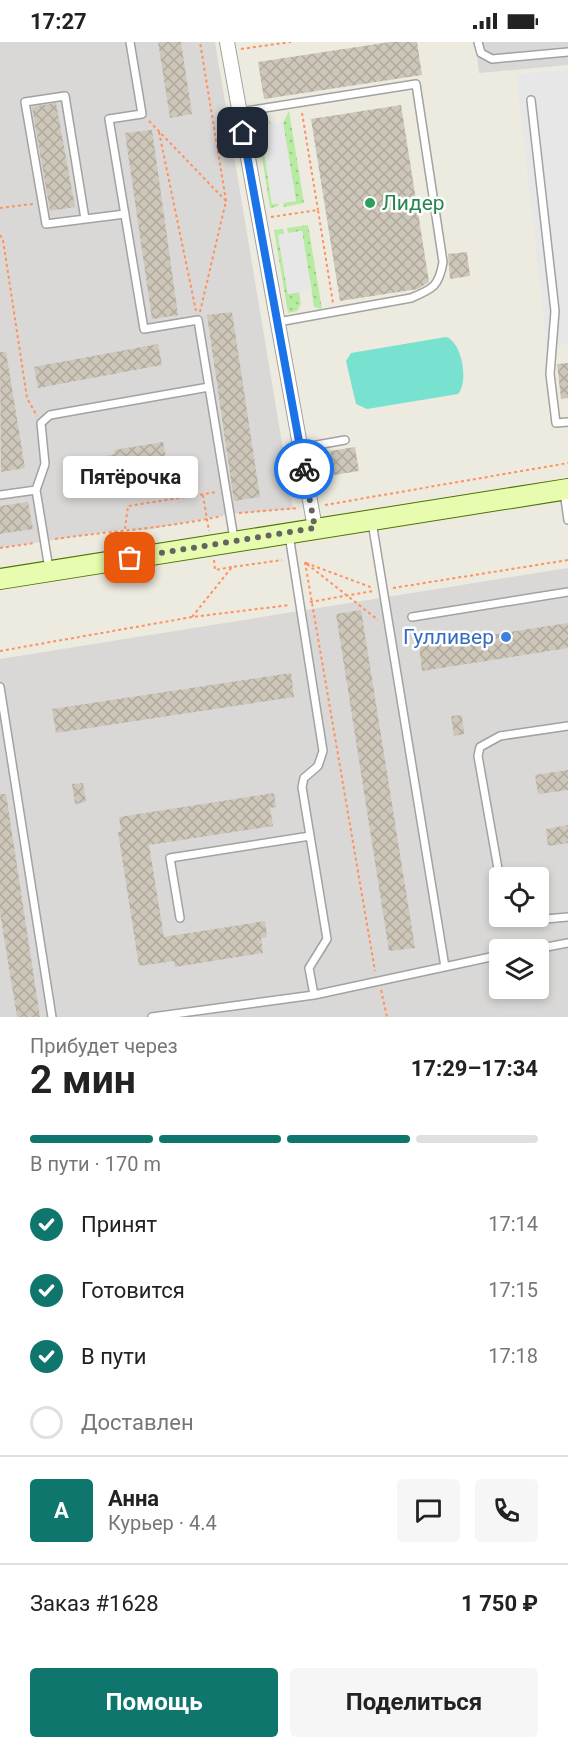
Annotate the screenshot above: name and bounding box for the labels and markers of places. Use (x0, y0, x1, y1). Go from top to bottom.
pin (217, 107, 268, 158)
place label: Лидер (382, 191, 445, 215)
marker: Лидер (363, 196, 377, 210)
callout: Пятёрочка (63, 456, 198, 498)
pin (104, 532, 155, 583)
place label: Гулливер (403, 625, 494, 649)
marker: Гулливер (499, 630, 513, 644)

